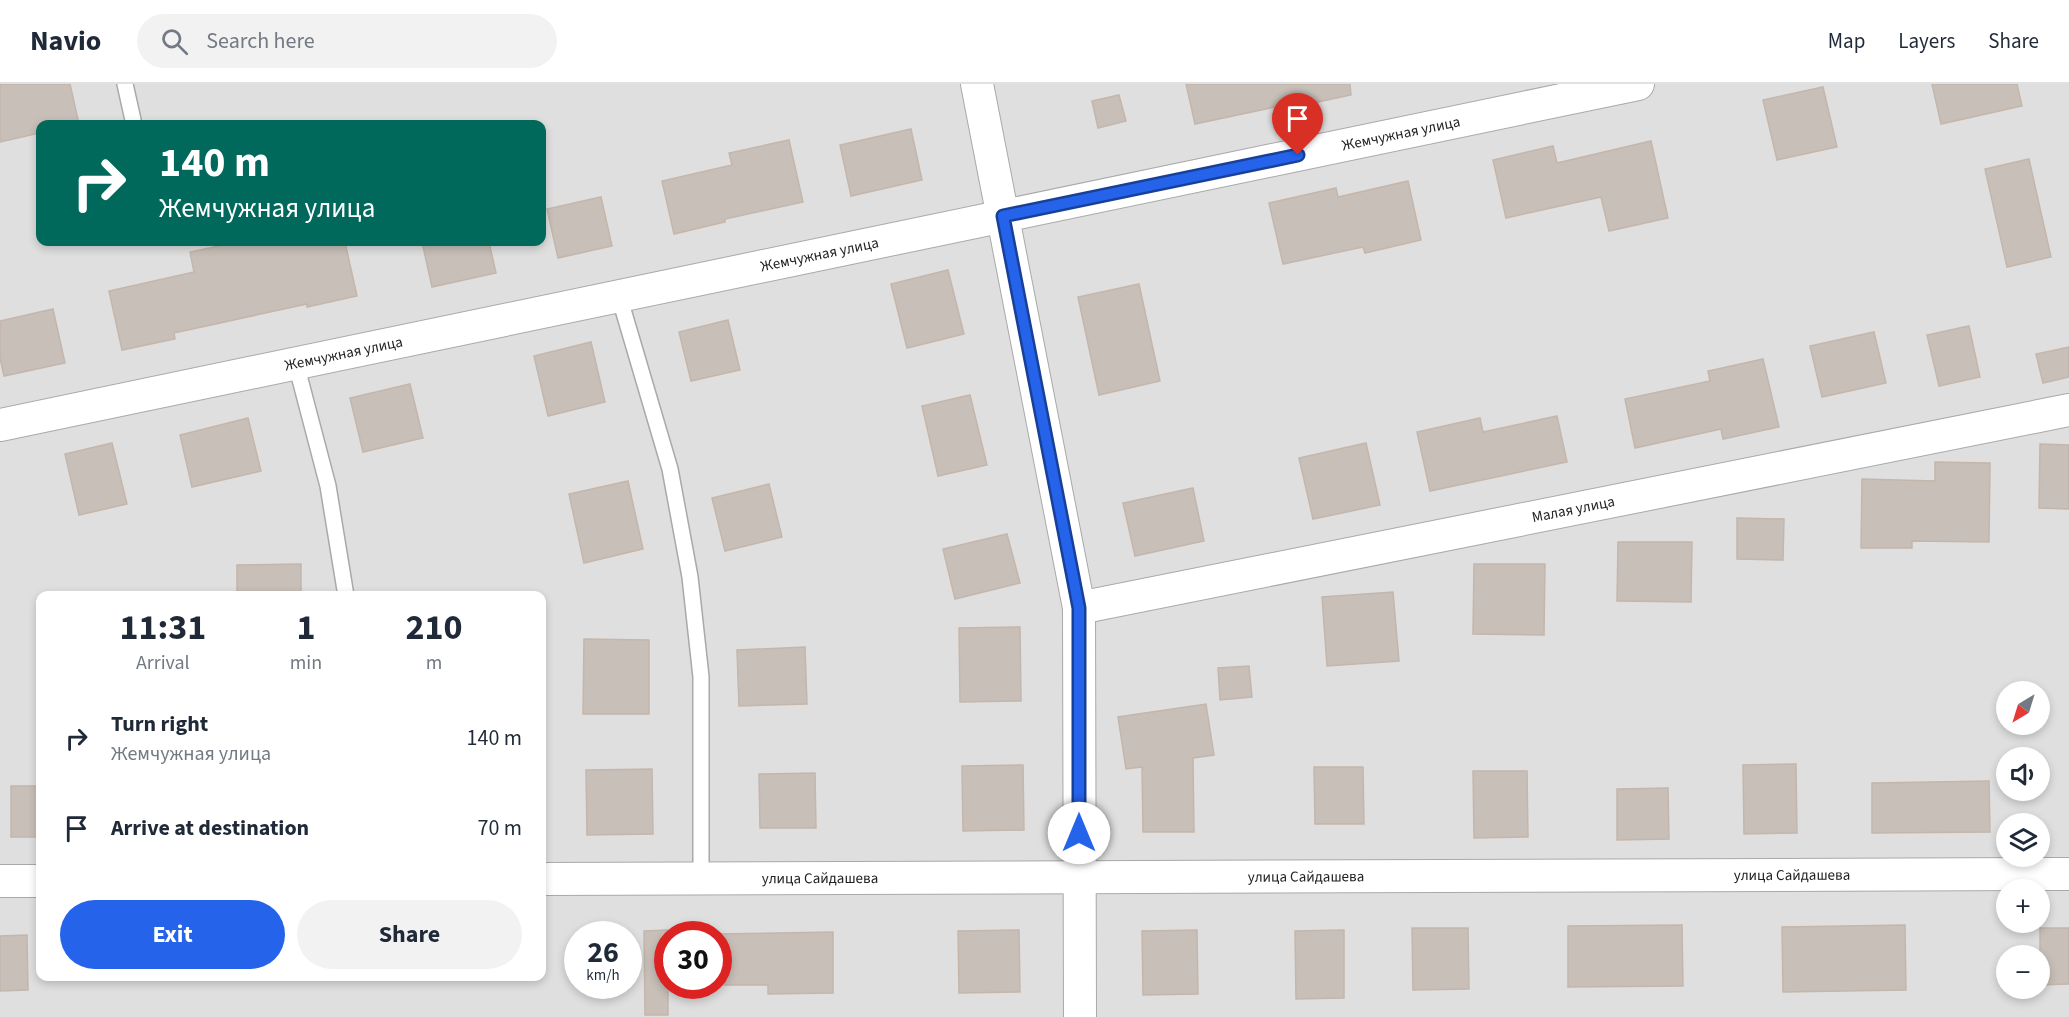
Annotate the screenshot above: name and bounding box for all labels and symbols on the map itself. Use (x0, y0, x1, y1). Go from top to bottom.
pin (1272, 93, 1323, 155)
street label: Жемчужная улица (1340, 111, 1462, 156)
street label: Жемчужная улица (759, 232, 881, 277)
street label: Жемчужная улица (283, 331, 405, 376)
street label: Малая улица (1530, 491, 1617, 528)
north arrow (1996, 681, 2050, 735)
position arrow (1047, 801, 1111, 865)
street label: улица Сайдашева (1734, 865, 1850, 886)
street label: улица Сайдашева (1248, 866, 1364, 888)
street label: улица Сайдашева (762, 868, 878, 889)
speed limit sign: 30 (654, 921, 732, 999)

